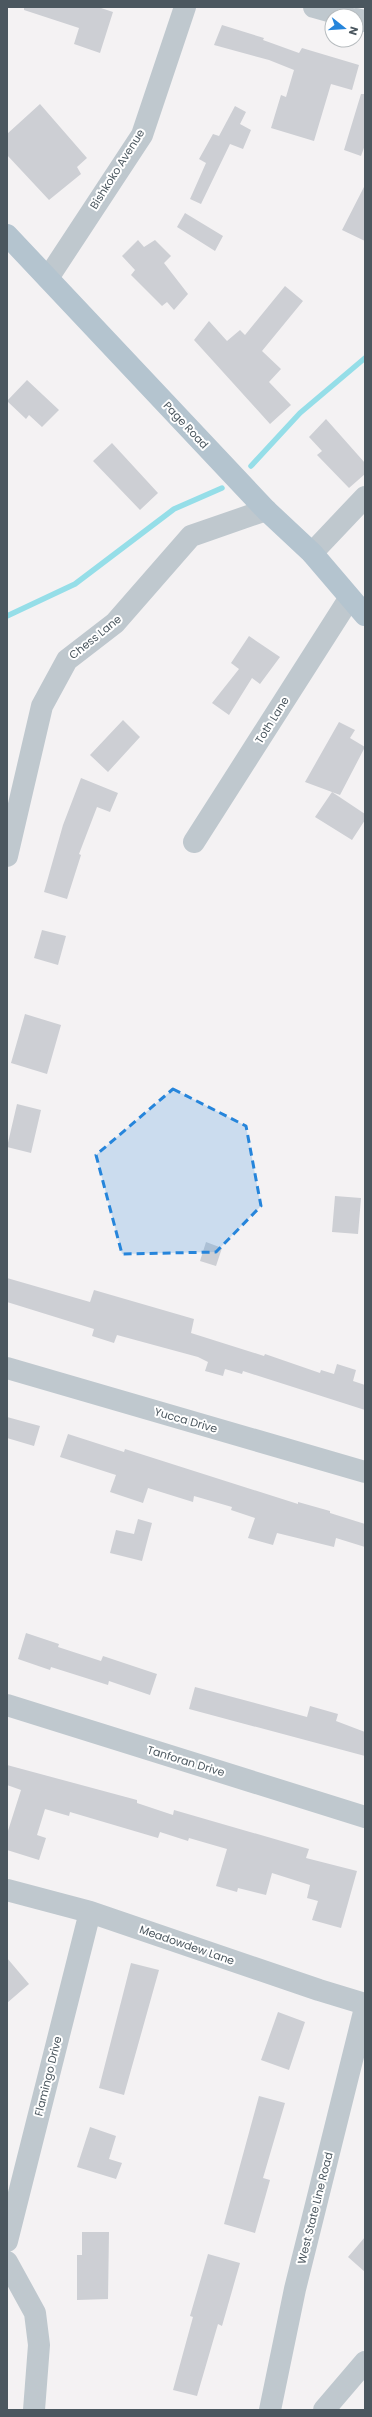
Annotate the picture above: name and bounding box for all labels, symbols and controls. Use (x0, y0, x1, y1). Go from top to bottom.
north arrow (324, 8, 364, 48)
text: N (345, 25, 362, 37)
street label: Bishkoko Avenue (86, 126, 148, 212)
street label: Page Road (160, 398, 212, 452)
street label: Chess Lane (66, 611, 125, 663)
street label: Toth Lane (251, 693, 293, 747)
street label: Yucca Drive (153, 1403, 220, 1437)
street label: Tanforan Drive (145, 1742, 227, 1780)
street label: Meadowdew Lane (137, 1921, 237, 1969)
street label: Flamingo Drive (30, 2034, 66, 2118)
street label: West State Line Road (293, 2150, 337, 2266)

